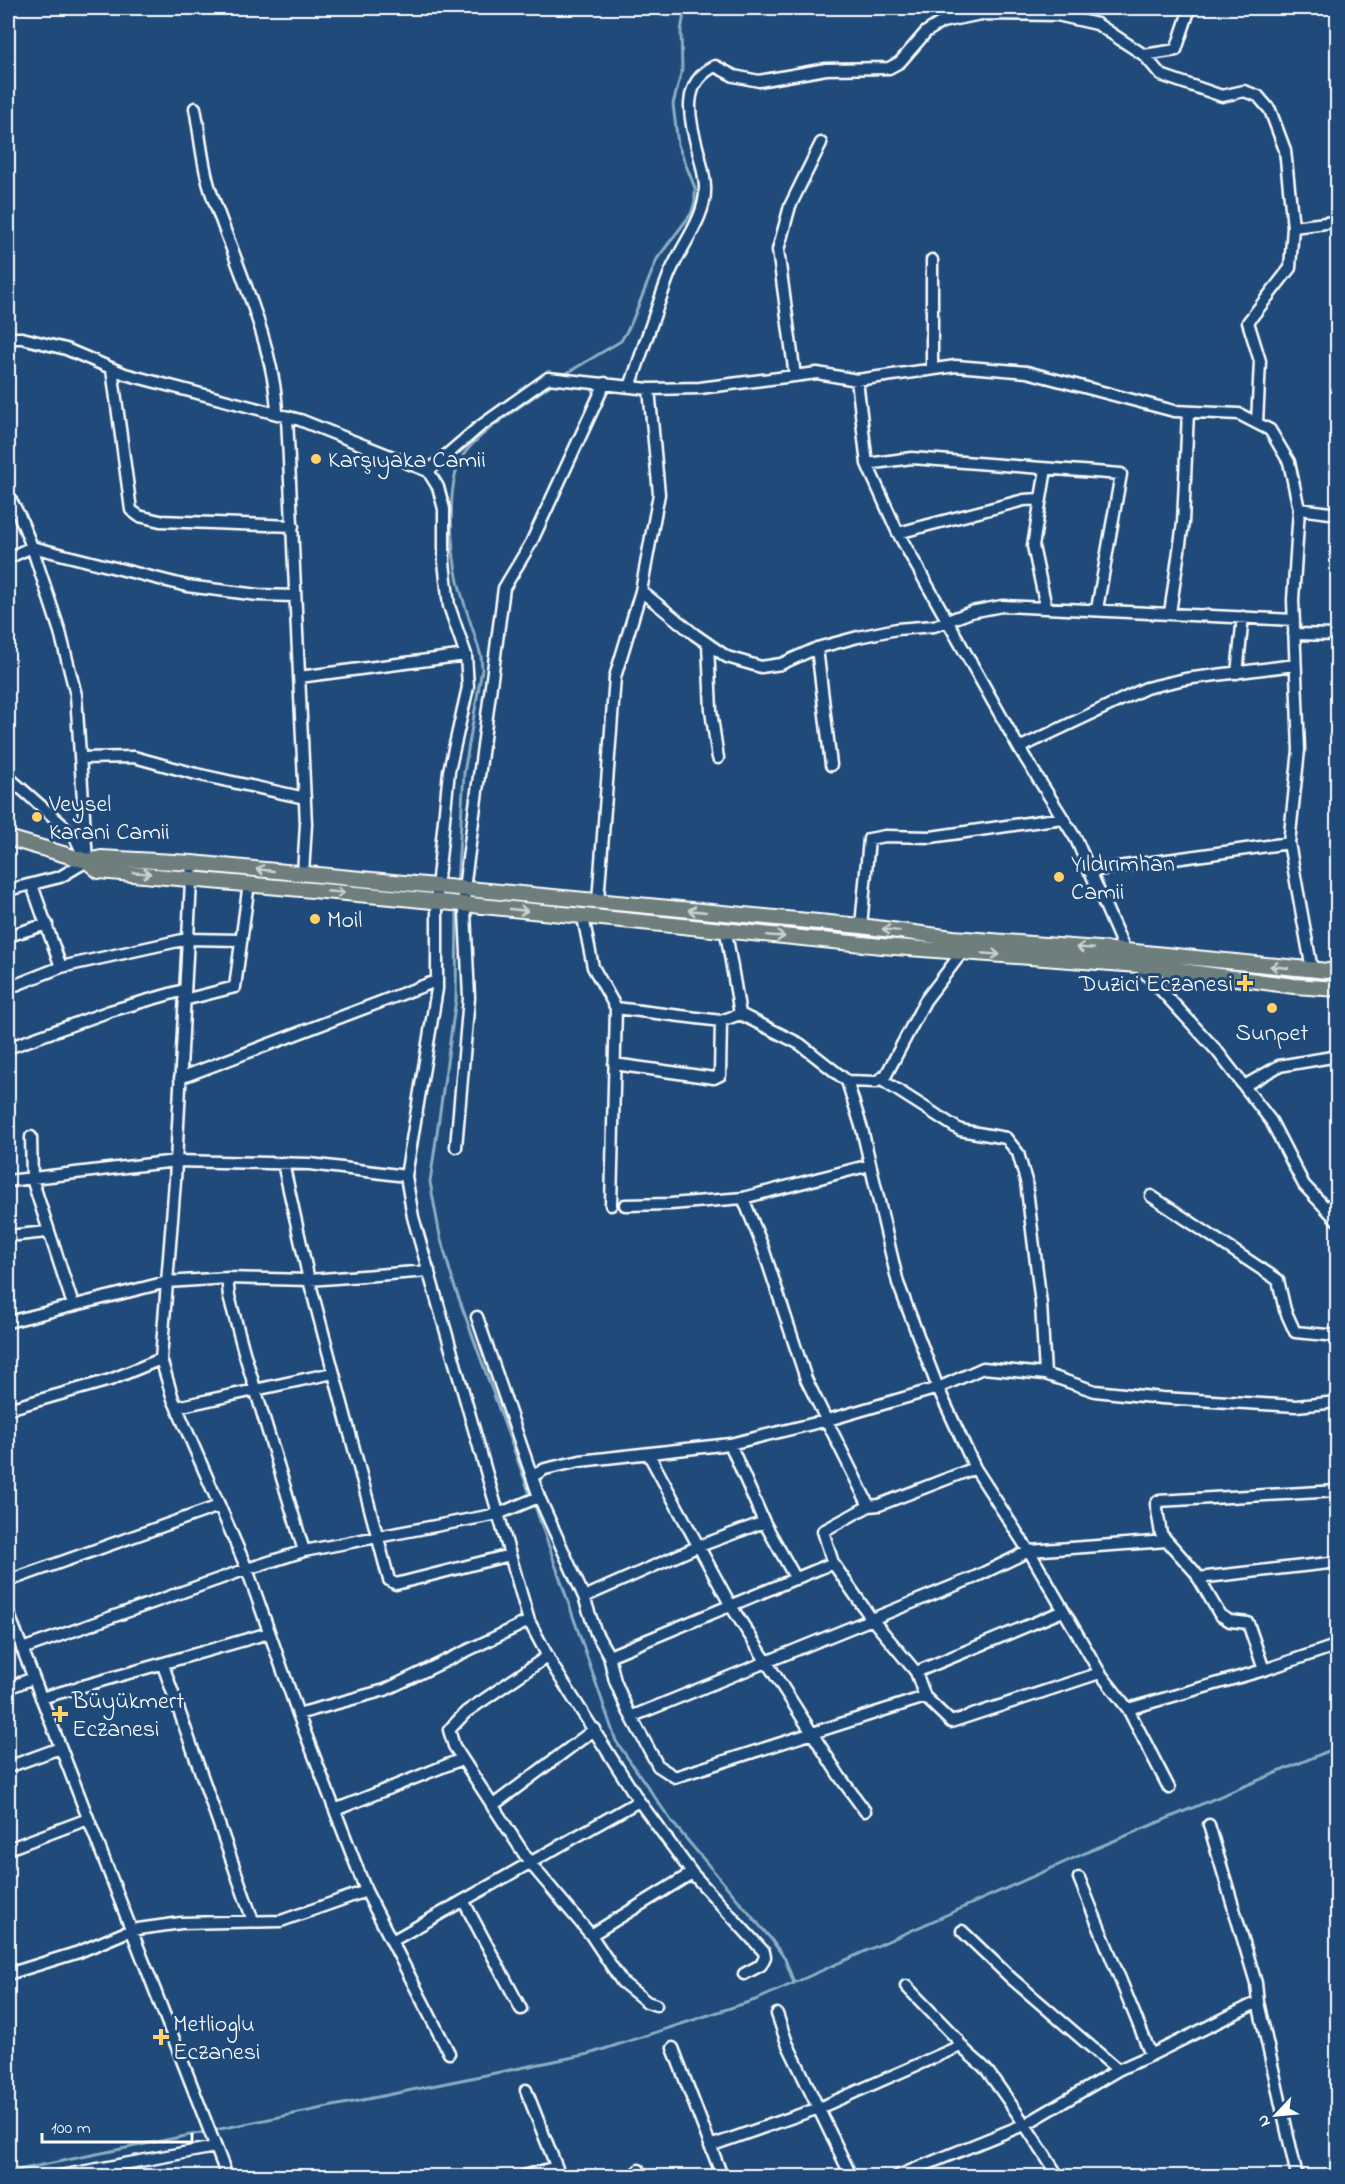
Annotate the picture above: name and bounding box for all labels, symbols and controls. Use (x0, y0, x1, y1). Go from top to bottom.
place label: Karşıyaka Camii (328, 444, 486, 480)
marker: Karşıyaka Camii (309, 452, 323, 466)
place label: Veysel Karani Camii (48, 788, 170, 851)
marker: Veysel Karani Camii (30, 810, 44, 824)
place label: Yıldırımhan Camii (1071, 848, 1175, 911)
one-way arrow (255, 864, 275, 875)
one-way arrow (131, 868, 151, 879)
marker: Yıldırımhan Camii (1052, 870, 1066, 884)
one-way arrow (326, 887, 345, 898)
place label: Moil (327, 904, 362, 939)
one-way arrow (509, 905, 529, 916)
one-way arrow (688, 905, 707, 916)
marker: Moil (308, 912, 322, 926)
one-way arrow (882, 925, 901, 936)
one-way arrow (765, 931, 785, 942)
one-way arrow (1076, 942, 1096, 953)
one-way arrow (981, 948, 1000, 959)
one-way arrow (1270, 961, 1290, 972)
place label: Duzici Eczanesi (1078, 968, 1233, 1003)
marker: Duzici Eczanesi (1238, 976, 1252, 990)
marker: Sunpet (1265, 1001, 1279, 1015)
place label: Sunpet (1236, 1017, 1308, 1052)
place label: Büyükmert Eczanesi (71, 1685, 184, 1748)
marker: Büyükmert Eczanesi (53, 1707, 67, 1721)
place label: Metlioglu Eczanesi (173, 2008, 260, 2071)
marker: Metlioglu Eczanesi (154, 2030, 168, 2044)
north arrow (1246, 2085, 1306, 2145)
scale bar (42, 2106, 192, 2144)
text: N (1251, 2110, 1277, 2131)
text: 100 m (51, 2116, 91, 2142)

